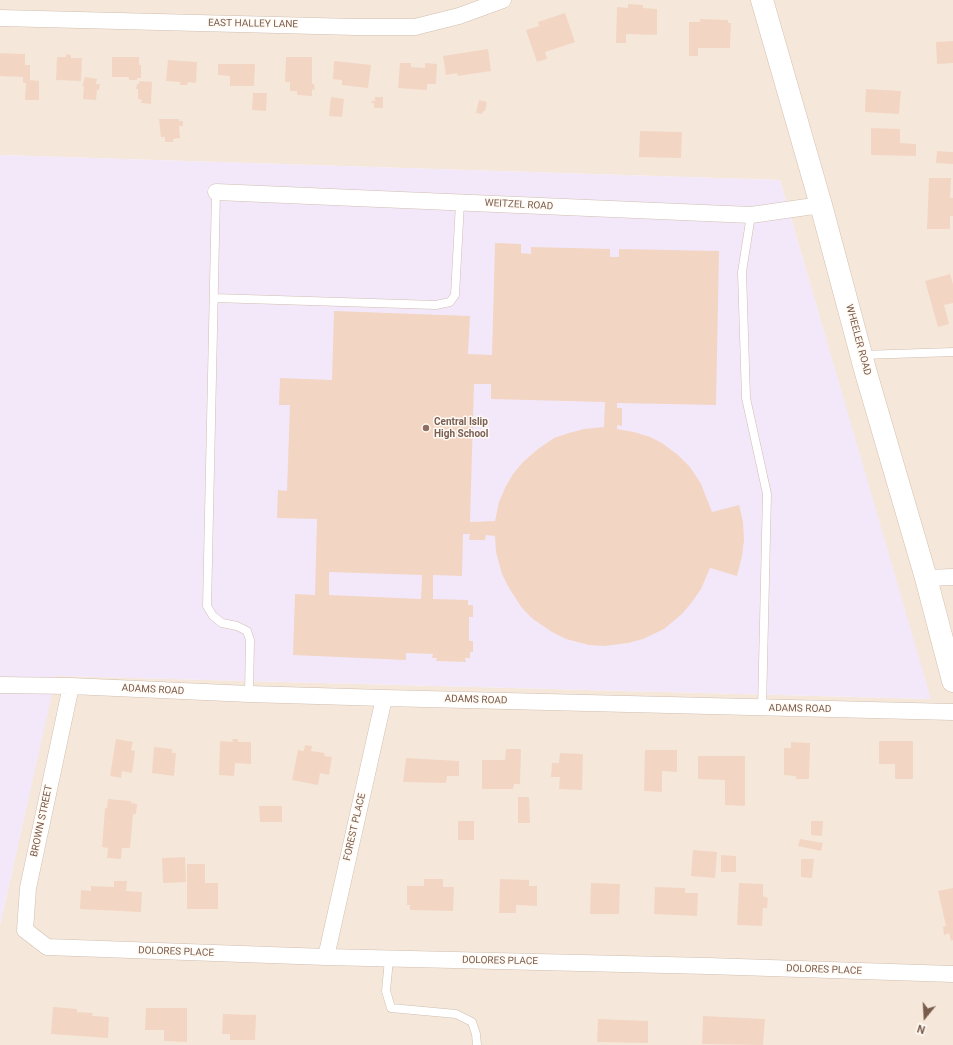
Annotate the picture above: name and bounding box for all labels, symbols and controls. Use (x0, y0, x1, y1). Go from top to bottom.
street label: EAST HALLEY LANE (208, 17, 298, 31)
street label: WEITZEL ROAD (484, 197, 554, 213)
street label: WHEELER ROAD (843, 303, 873, 377)
place label: Central Islip High School (434, 416, 488, 440)
marker: Central Islip High School (421, 423, 431, 433)
street label: ADAMS ROAD (121, 682, 185, 698)
street label: ADAMS ROAD (444, 693, 508, 707)
street label: ADAMS ROAD (769, 702, 831, 716)
street label: BROWN STREET (29, 784, 55, 858)
street label: FOREST PLACE (341, 792, 369, 862)
street label: DOLORES PLACE (138, 945, 214, 959)
street label: DOLORES PLACE (462, 954, 538, 968)
street label: DOLORES PLACE (786, 963, 862, 977)
north arrow (905, 997, 945, 1037)
text: N (915, 1022, 927, 1036)

